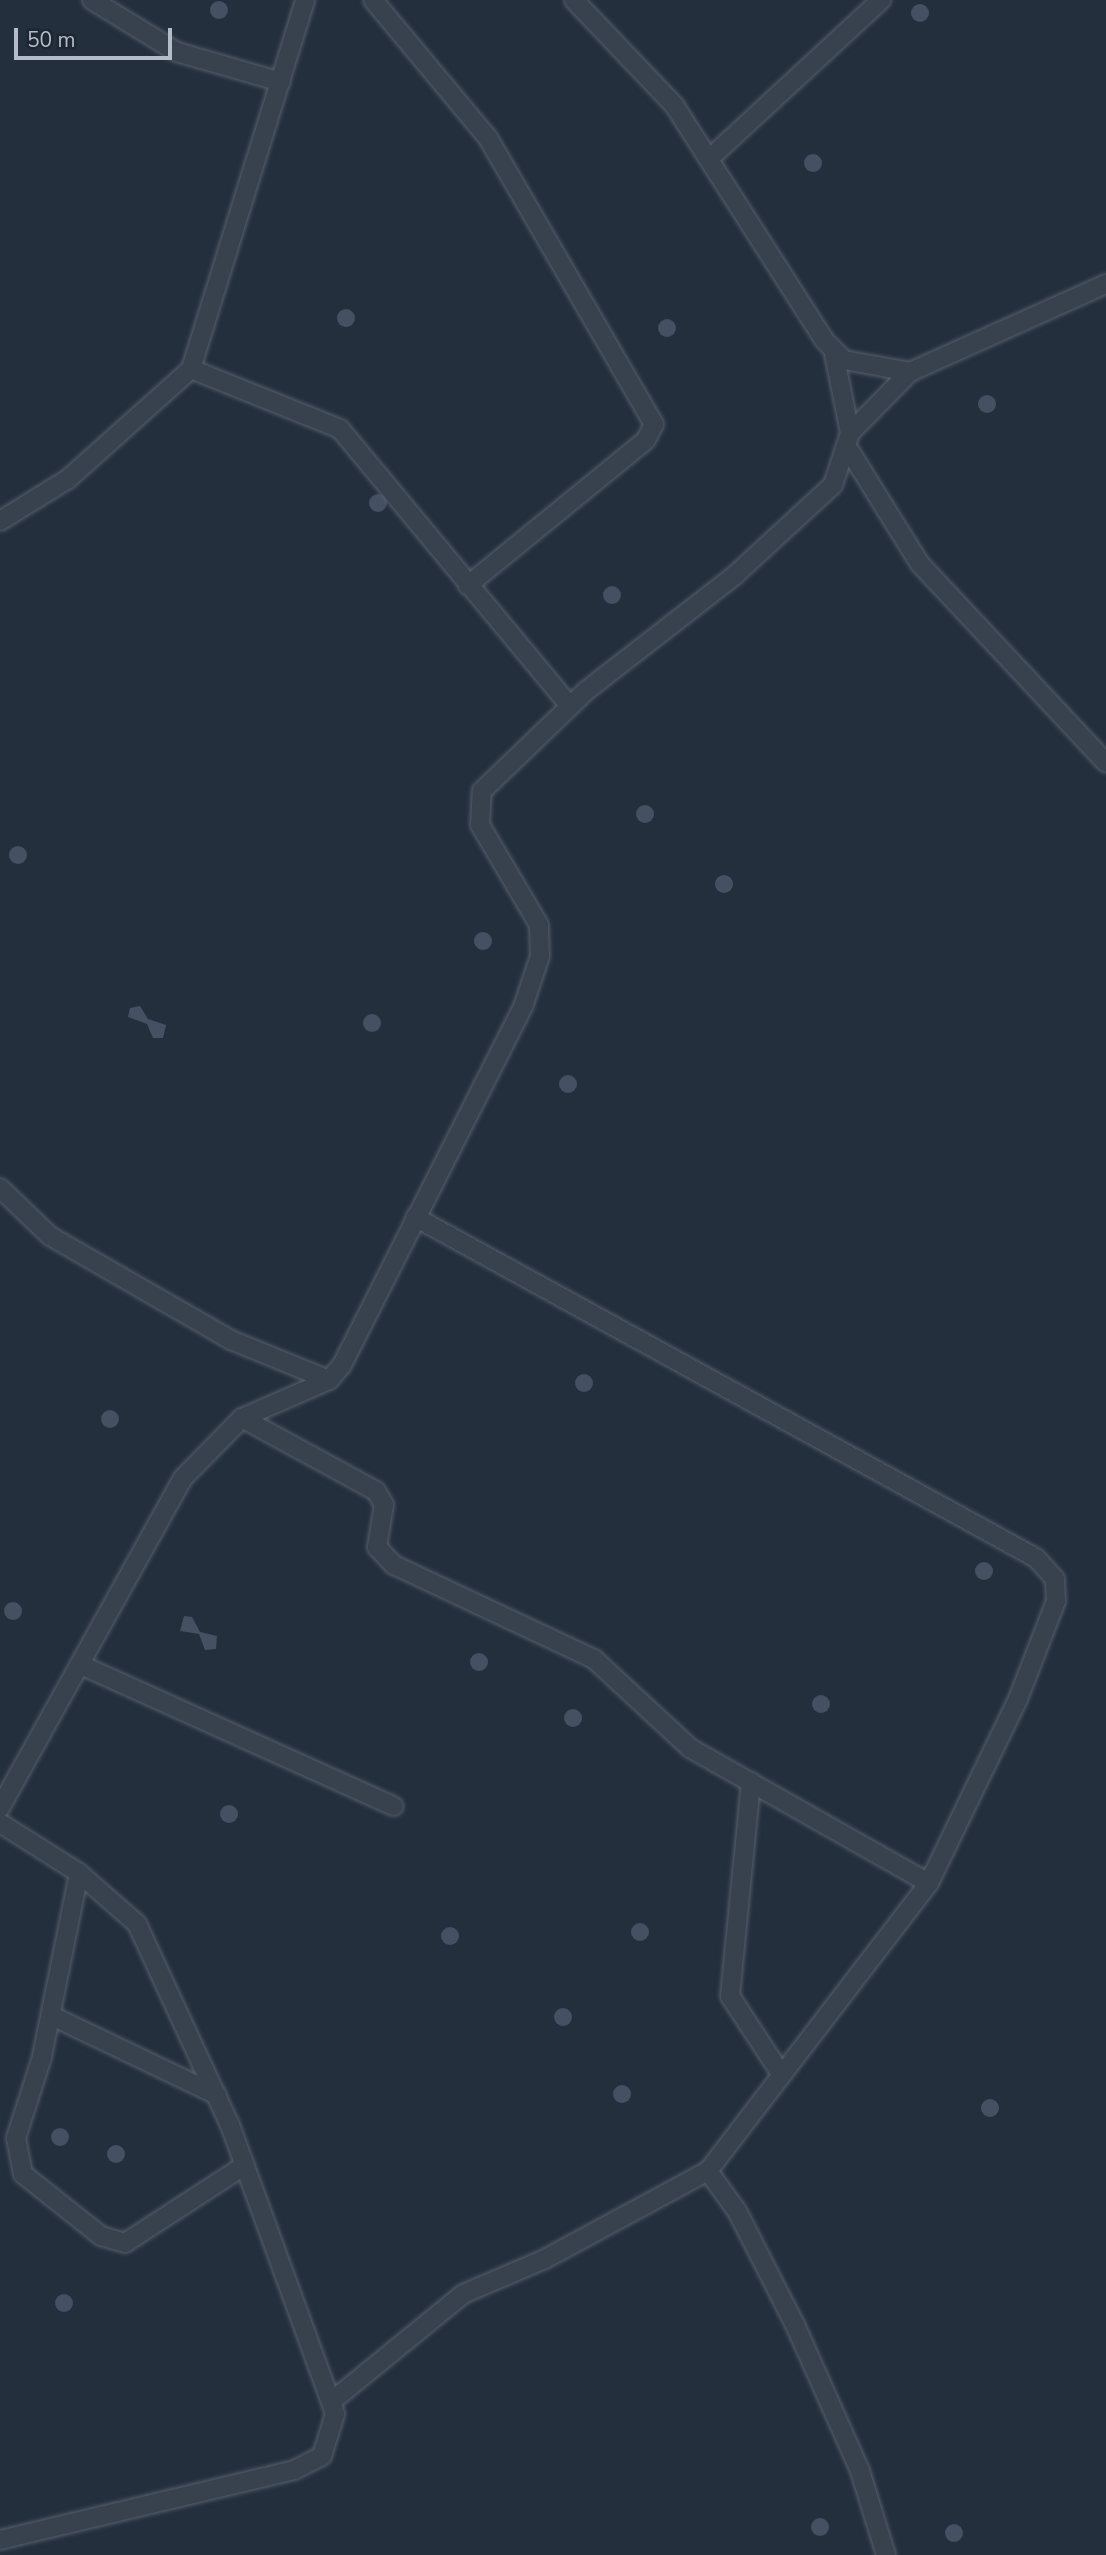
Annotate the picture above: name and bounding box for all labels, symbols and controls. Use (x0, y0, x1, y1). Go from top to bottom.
scale bar (18, 14, 175, 58)
text: 50 m (27, 26, 76, 54)

